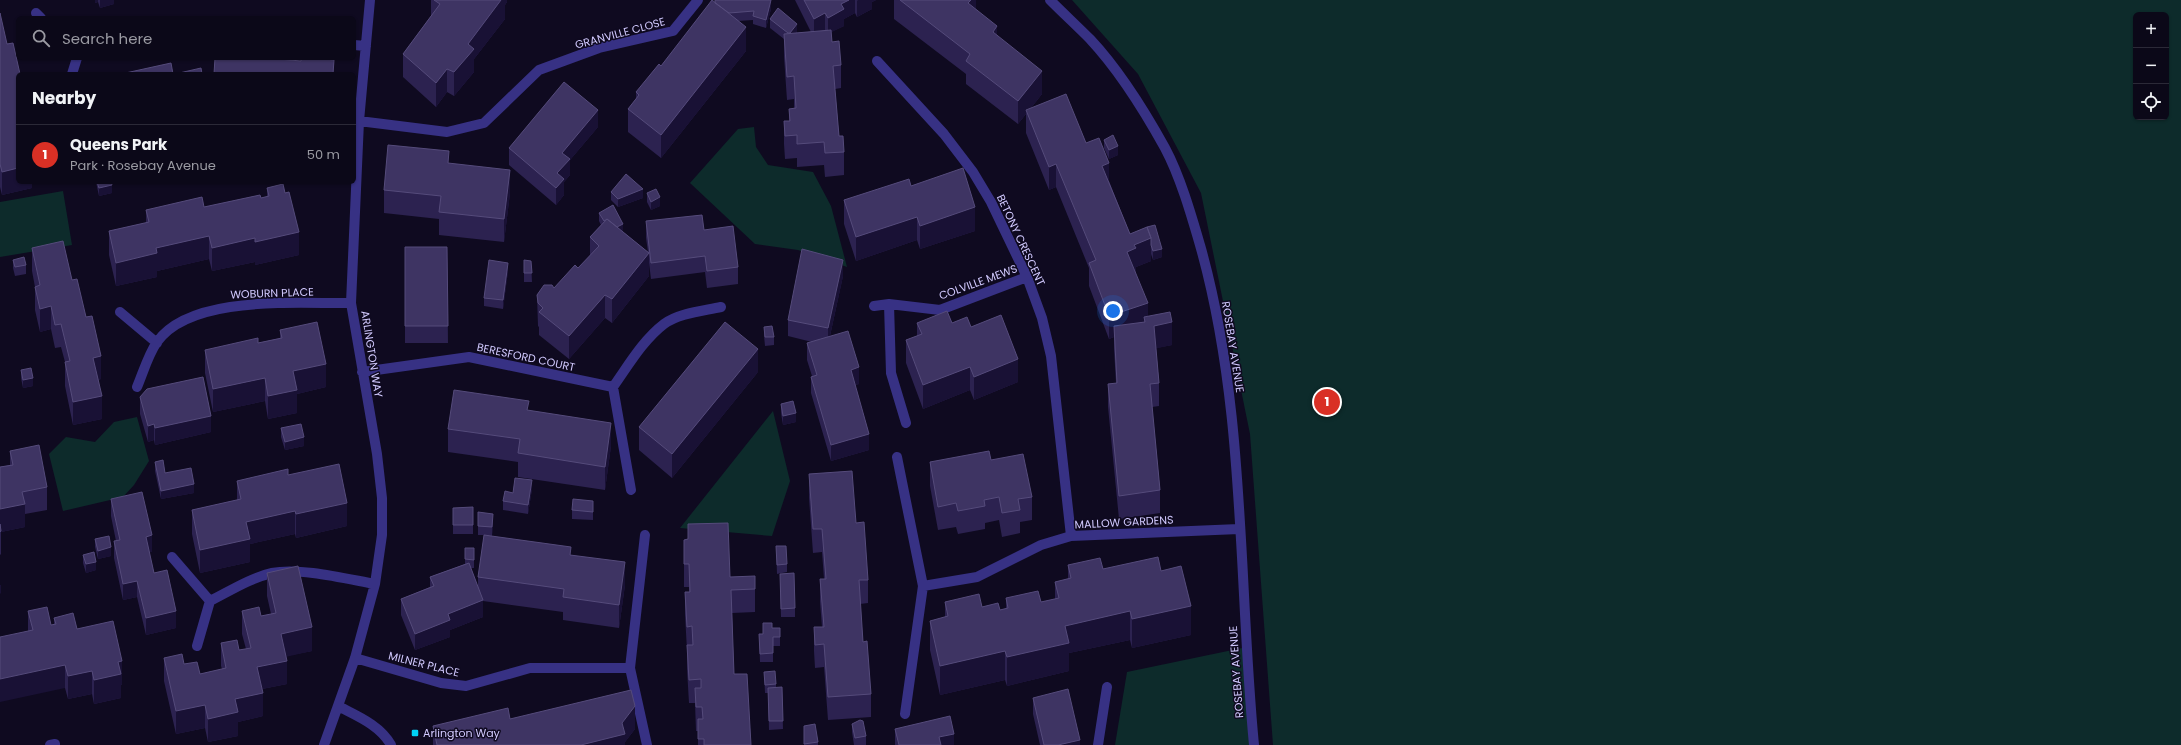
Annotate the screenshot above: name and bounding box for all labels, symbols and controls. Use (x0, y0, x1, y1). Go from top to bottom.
map controls (2133, 12, 2169, 120)
button: + (2133, 12, 2169, 48)
street label: GRANVILLE CLOSE (573, 13, 667, 53)
search box (16, 16, 356, 60)
icon: search (30, 27, 52, 49)
text: Search here (62, 28, 152, 49)
button: − (2133, 48, 2169, 84)
button: locate (2133, 84, 2169, 120)
text: Nearby (32, 86, 96, 110)
text: Queens Park (70, 134, 167, 155)
text: 1 (43, 145, 47, 164)
text: 50 m (307, 145, 340, 164)
text: Park · Rosebay Avenue (70, 156, 216, 175)
street label: BETONY CRESCENT (993, 192, 1049, 288)
street label: COLVILLE MEWS (937, 260, 1019, 304)
street label: WOBURN PLACE (230, 284, 314, 302)
street label: ROSEBAY AVENUE (1218, 300, 1248, 394)
your location (1103, 301, 1123, 321)
street label: ARLINGTON WAY (357, 309, 387, 399)
street label: BERESFORD COURT (475, 339, 577, 375)
pin: 1 (1314, 387, 1340, 417)
street label: MALLOW GARDENS (1074, 511, 1174, 533)
street label: ROSEBAY AVENUE (1225, 625, 1247, 719)
street label: MILNER PLACE (387, 647, 461, 681)
place label: Arlington Way (423, 725, 501, 741)
marker: Arlington Way (410, 728, 420, 738)

